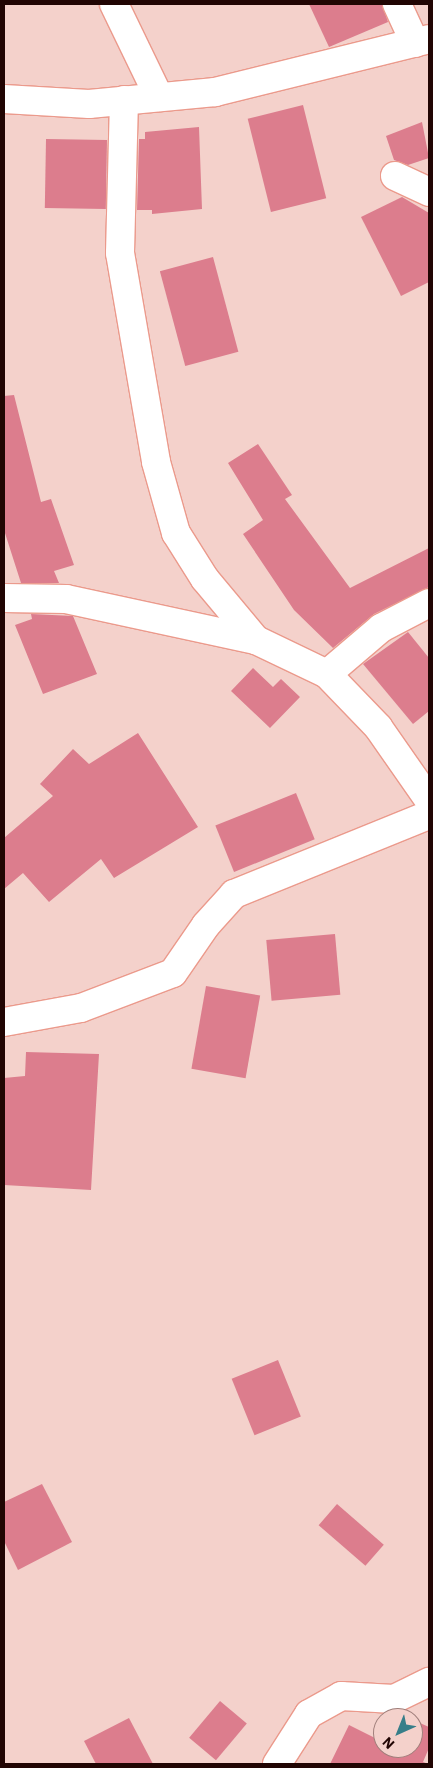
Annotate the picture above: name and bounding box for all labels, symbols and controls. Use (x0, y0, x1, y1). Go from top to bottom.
north arrow (373, 1708, 423, 1758)
text: N (378, 1733, 398, 1753)

